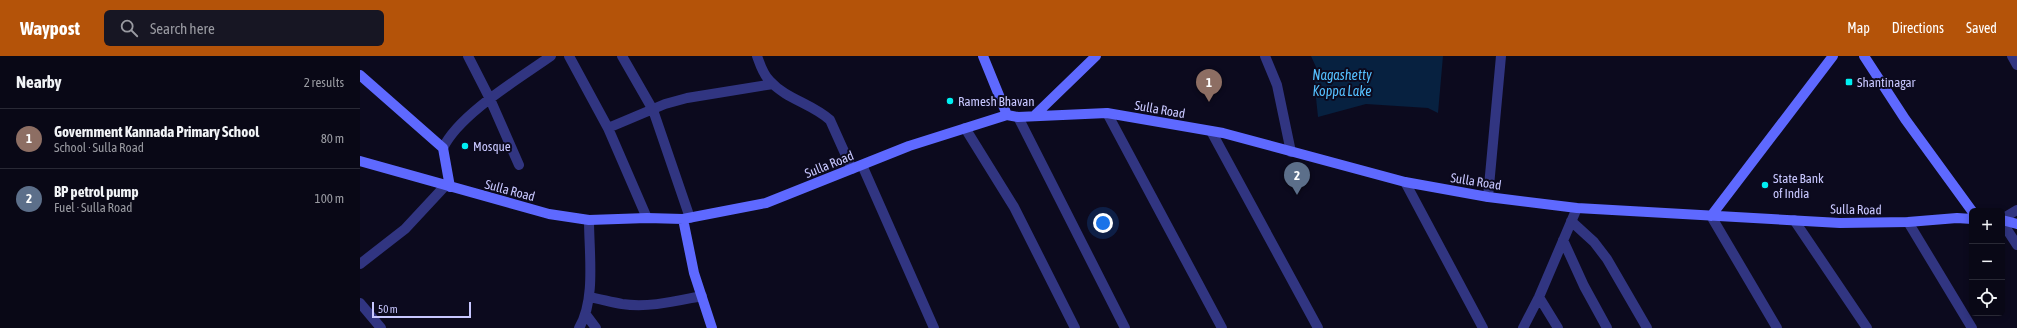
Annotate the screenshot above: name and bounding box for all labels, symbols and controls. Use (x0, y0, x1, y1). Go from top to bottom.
search box (104, 10, 384, 46)
text: Waypost (20, 17, 80, 39)
icon: search (118, 17, 140, 39)
text: Search here (150, 20, 215, 37)
text: Map (1847, 20, 1870, 36)
text: Directions (1892, 20, 1944, 36)
text: Saved (1966, 20, 1997, 36)
water label: Nagashetty Koppa Lake (1312, 67, 1372, 99)
pin: 1 (1196, 69, 1222, 102)
text: Nearby (16, 72, 62, 92)
text: 2 results (304, 75, 344, 90)
place label: Shantinagar (1857, 75, 1916, 90)
marker: Shantinagar (1844, 77, 1854, 87)
place label: Ramesh Bhavan (958, 94, 1035, 109)
marker: Ramesh Bhavan (945, 96, 955, 106)
street label: Sulla Road (1133, 98, 1186, 121)
text: Government Kannada Primary School (54, 123, 259, 140)
text: 1 (26, 131, 32, 146)
text: 80 m (321, 131, 344, 146)
place label: Mosque (473, 139, 511, 154)
text: School · Sulla Road (54, 140, 144, 155)
marker: Mosque (460, 141, 470, 151)
street label: Sulla Road (803, 148, 856, 181)
pin: 2 (1284, 162, 1310, 195)
street label: Sulla Road (1449, 170, 1502, 193)
place label: State Bank of India (1773, 171, 1824, 201)
street label: Sulla Road (483, 177, 537, 204)
marker: State Bank of India (1760, 180, 1770, 190)
text: BP petrol pump (54, 183, 139, 200)
text: 2 (26, 191, 32, 206)
text: 100 m (315, 191, 344, 206)
text: Fuel · Sulla Road (54, 200, 132, 215)
street label: Sulla Road (1830, 202, 1882, 217)
map controls (1969, 208, 2005, 316)
button: + (1969, 208, 2005, 244)
your location (1093, 213, 1113, 233)
button: − (1969, 244, 2005, 280)
button: locate (1969, 280, 2005, 316)
scale bar (372, 300, 471, 319)
text: 50 m (378, 303, 398, 315)

